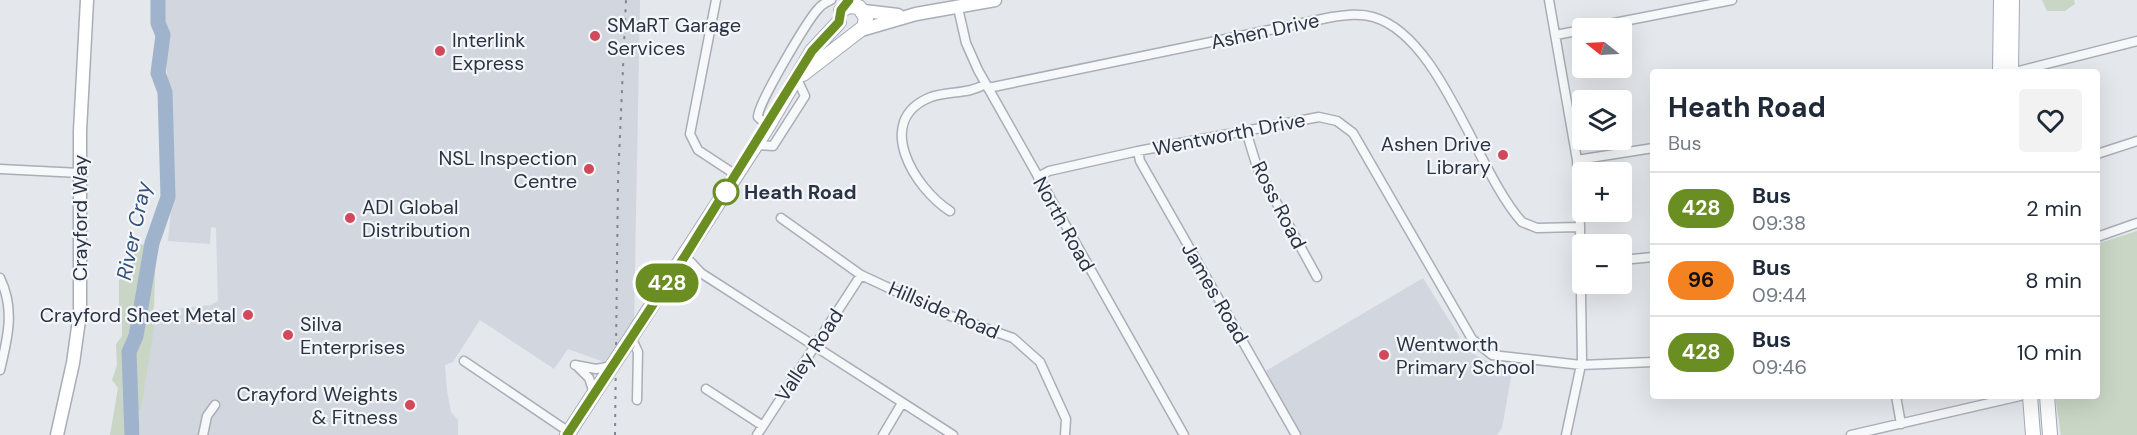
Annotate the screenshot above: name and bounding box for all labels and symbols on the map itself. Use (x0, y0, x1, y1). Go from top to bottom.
street label: Ashen Drive (1208, 7, 1322, 55)
place label: SMaRT Garage Services (607, 12, 741, 61)
north arrow (1572, 18, 1632, 78)
place label: Interlink Express (452, 27, 525, 76)
marker: SMaRT Garage Services (588, 29, 602, 43)
marker: Interlink Express (433, 44, 447, 58)
street label: Wentworth Drive (1150, 106, 1308, 162)
place label: Ashen Drive Library (1381, 131, 1491, 180)
place label: NSL Inspection Centre (439, 145, 577, 194)
marker: Ashen Drive Library (1496, 148, 1510, 162)
street label: Crayford Way (67, 155, 93, 281)
street label: Ross Road (1246, 157, 1312, 253)
marker: NSL Inspection Centre (582, 162, 596, 176)
street label: North Road (1027, 172, 1101, 276)
water label: River Cray (110, 178, 158, 283)
marker: Heath Road (713, 179, 739, 205)
place label: Heath Road (744, 179, 857, 205)
place label: ADI Global Distribution (362, 194, 470, 243)
marker: ADI Global Distribution (343, 211, 357, 225)
street label: James Road (1176, 238, 1254, 348)
line badge: 428 (632, 264, 702, 302)
street label: Hillside Road (885, 275, 1003, 345)
place label: Crayford Sheet Metal (40, 302, 236, 328)
street label: Valley Road (769, 303, 849, 407)
marker: Crayford Sheet Metal (241, 308, 255, 322)
place label: Silva Enterprises (300, 311, 405, 360)
marker: Silva Enterprises (281, 328, 295, 342)
place label: Wentworth Primary School (1396, 331, 1535, 380)
marker: Wentworth Primary School (1377, 348, 1391, 362)
place label: Crayford Weights & Fitness (236, 381, 398, 430)
marker: Crayford Weights & Fitness (403, 398, 417, 412)

